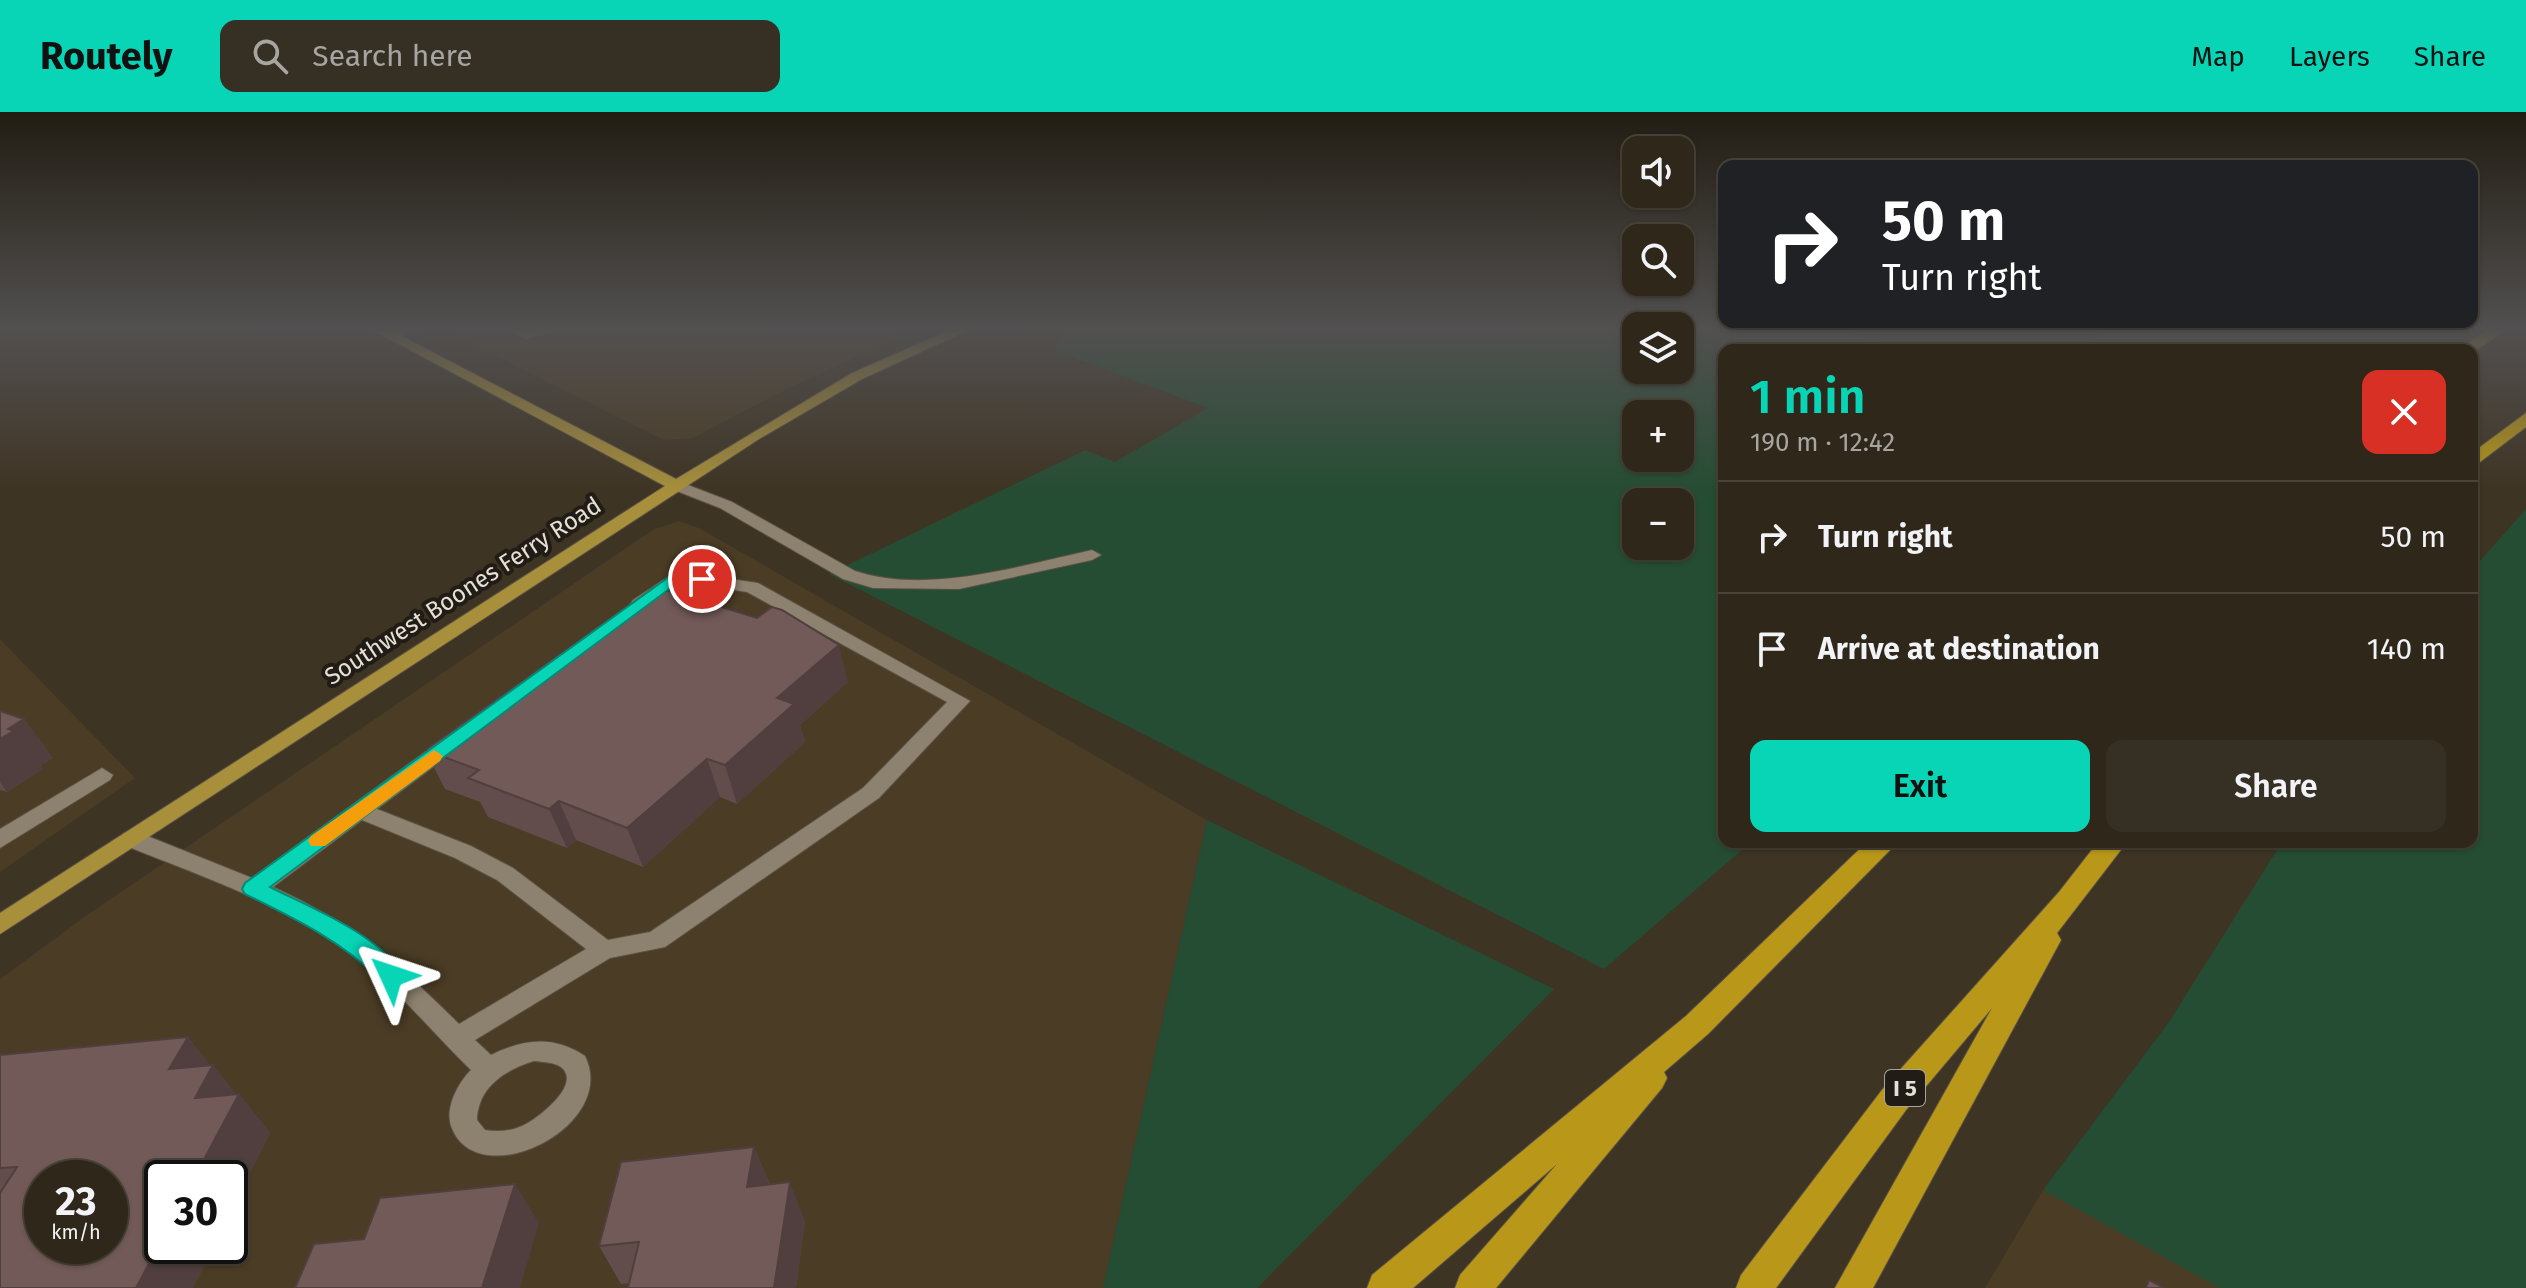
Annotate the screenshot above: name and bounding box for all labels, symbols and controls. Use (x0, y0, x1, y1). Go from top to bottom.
search box (220, 20, 780, 92)
text: Routely (40, 33, 172, 79)
icon: search (248, 34, 292, 78)
text: Search here (312, 38, 473, 74)
text: Map (2191, 40, 2245, 73)
text: Layers (2289, 40, 2370, 73)
text: Share (2414, 40, 2486, 73)
map controls (1622, 136, 1694, 560)
button: sound (1622, 136, 1694, 208)
text: 50 m (1882, 188, 2005, 255)
icon: right (1750, 192, 1854, 296)
button: search (1622, 224, 1694, 296)
text: Turn right (1882, 256, 2042, 300)
button: layers (1622, 312, 1694, 384)
text: 1 min (1750, 368, 1866, 426)
button: close (2362, 370, 2446, 454)
button: + (1622, 400, 1694, 472)
text: 190 m · 12:42 (1750, 427, 1895, 458)
button: − (1622, 488, 1694, 560)
street label: Southwest Boones Ferry Road (320, 491, 606, 691)
icon: right (1750, 515, 1794, 559)
text: Turn right (1818, 519, 1953, 555)
text: 50 m (2381, 519, 2446, 555)
pin (668, 545, 736, 613)
icon: arrive (680, 557, 724, 601)
icon: arrive (1750, 627, 1794, 671)
text: Arrive at destination (1818, 631, 2100, 667)
text: 140 m (2367, 631, 2446, 667)
button: Exit (1750, 740, 2090, 832)
button: Share (2106, 740, 2446, 832)
position arrow (349, 934, 433, 1018)
road number: I 5 (1885, 1070, 1925, 1106)
speed limit sign: 30 (144, 1160, 248, 1264)
text: 23 (55, 1178, 97, 1226)
text: km/h (51, 1220, 101, 1244)

